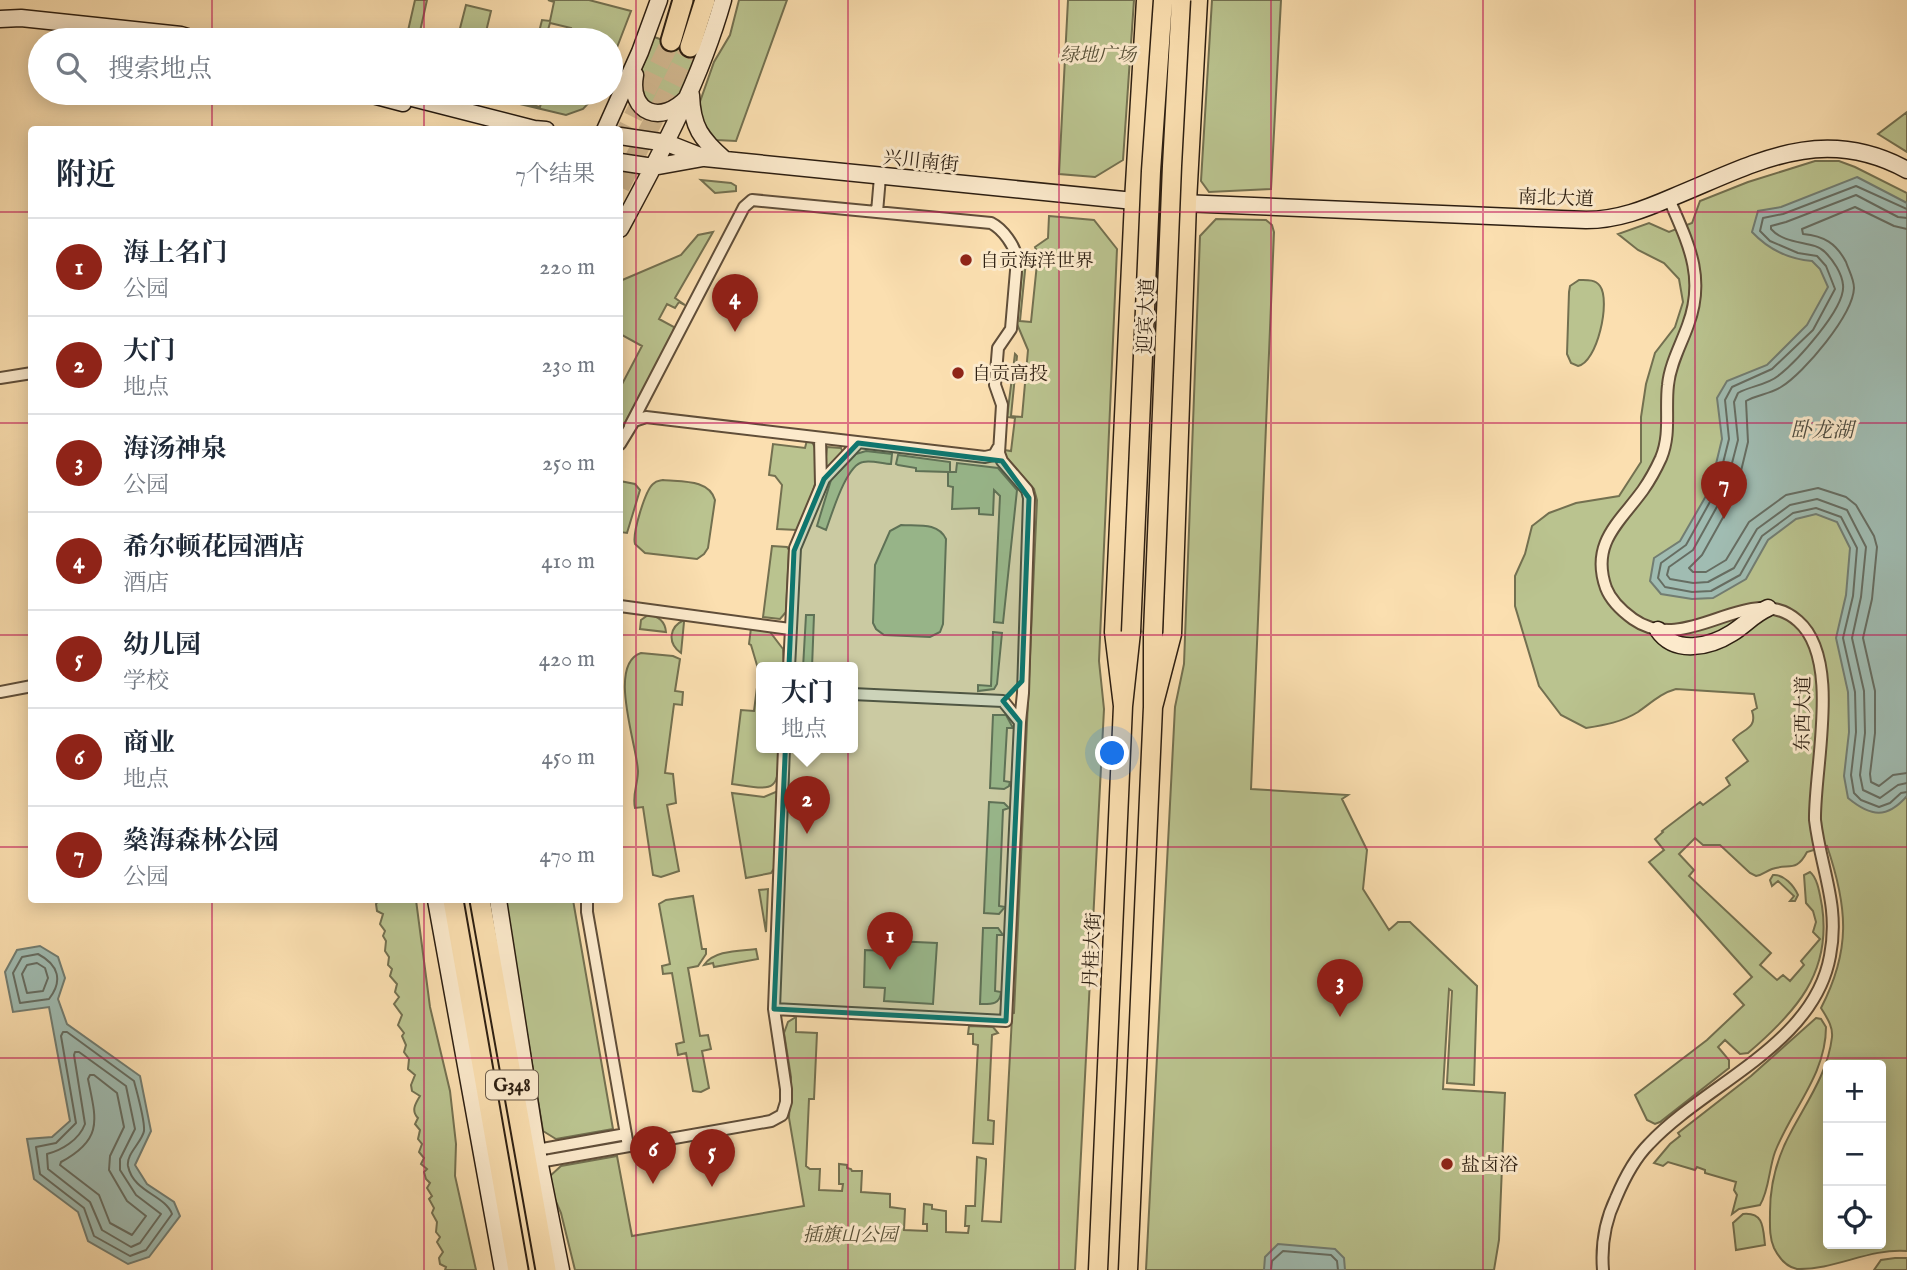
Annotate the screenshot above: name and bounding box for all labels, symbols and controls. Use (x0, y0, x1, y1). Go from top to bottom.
search box (28, 28, 623, 105)
park label: 绿地广场 (1060, 44, 1138, 68)
icon: search (52, 48, 90, 86)
text: 搜索地点 (108, 53, 212, 86)
street label: 兴川南街 (882, 146, 960, 178)
text: 附近 (56, 157, 116, 195)
text: 7个结果 (515, 160, 595, 189)
street label: 南北大道 (1518, 186, 1594, 212)
text: 海上名门 (123, 237, 227, 270)
place label: 自贡海洋世界 (980, 250, 1094, 274)
marker: 自贡海洋世界 (958, 252, 974, 268)
text: 1 (75, 253, 83, 282)
text: 220 m (539, 253, 595, 282)
pin: 4 (712, 274, 758, 332)
text: 公园 (123, 275, 169, 304)
street label: 迎宾大道 (1134, 278, 1160, 354)
text: 大门 (123, 335, 175, 368)
text: 2 (74, 351, 84, 380)
text: 230 m (542, 351, 595, 380)
place label: 自贡高投 (972, 363, 1048, 387)
marker: 自贡高投 (950, 365, 966, 381)
text: 地点 (123, 373, 169, 402)
water label: 卧龙湖 (1791, 418, 1857, 445)
text: 海汤神泉 (123, 433, 227, 466)
text: 3 (75, 449, 83, 478)
text: 250 m (542, 449, 595, 478)
pin: 7 (1701, 461, 1747, 519)
text: 公园 (123, 471, 169, 500)
text: 希尔顿花园酒店 (123, 531, 305, 564)
text: 4 (73, 547, 85, 576)
text: 410 m (541, 547, 595, 576)
text: 酒店 (123, 569, 169, 598)
text: 幼儿园 (123, 629, 201, 662)
text: 5 (75, 645, 83, 674)
text: 420 m (539, 645, 595, 674)
popup (756, 662, 858, 753)
text: 学校 (123, 667, 169, 696)
street label: 东西大道 (1791, 676, 1817, 752)
text: 大门 (781, 677, 833, 710)
text: 地点 (781, 715, 827, 744)
text: 商业 (123, 727, 175, 760)
your location (1095, 736, 1129, 770)
text: 6 (74, 743, 84, 772)
text: 450 m (541, 743, 595, 772)
text: 地点 (123, 765, 169, 794)
pin: 2 (784, 776, 830, 834)
text: 燊海森林公园 (123, 825, 279, 858)
text: 7 (74, 841, 84, 870)
text: 470 m (540, 841, 595, 870)
text: 公园 (123, 863, 169, 892)
pin: 1 (867, 912, 913, 970)
street label: 丹桂大街 (1079, 912, 1107, 989)
pin: 3 (1317, 959, 1363, 1017)
map controls (1823, 1060, 1886, 1249)
button: + (1823, 1060, 1886, 1123)
road number: G348 (486, 1070, 538, 1100)
button: − (1823, 1123, 1886, 1186)
pin: 6 (630, 1126, 676, 1184)
pin: 5 (689, 1129, 735, 1187)
place label: 盐卤浴 (1461, 1154, 1518, 1178)
marker: 盐卤浴 (1439, 1156, 1455, 1172)
button: locate (1823, 1186, 1886, 1249)
park label: 插旗山公园 (802, 1224, 900, 1248)

